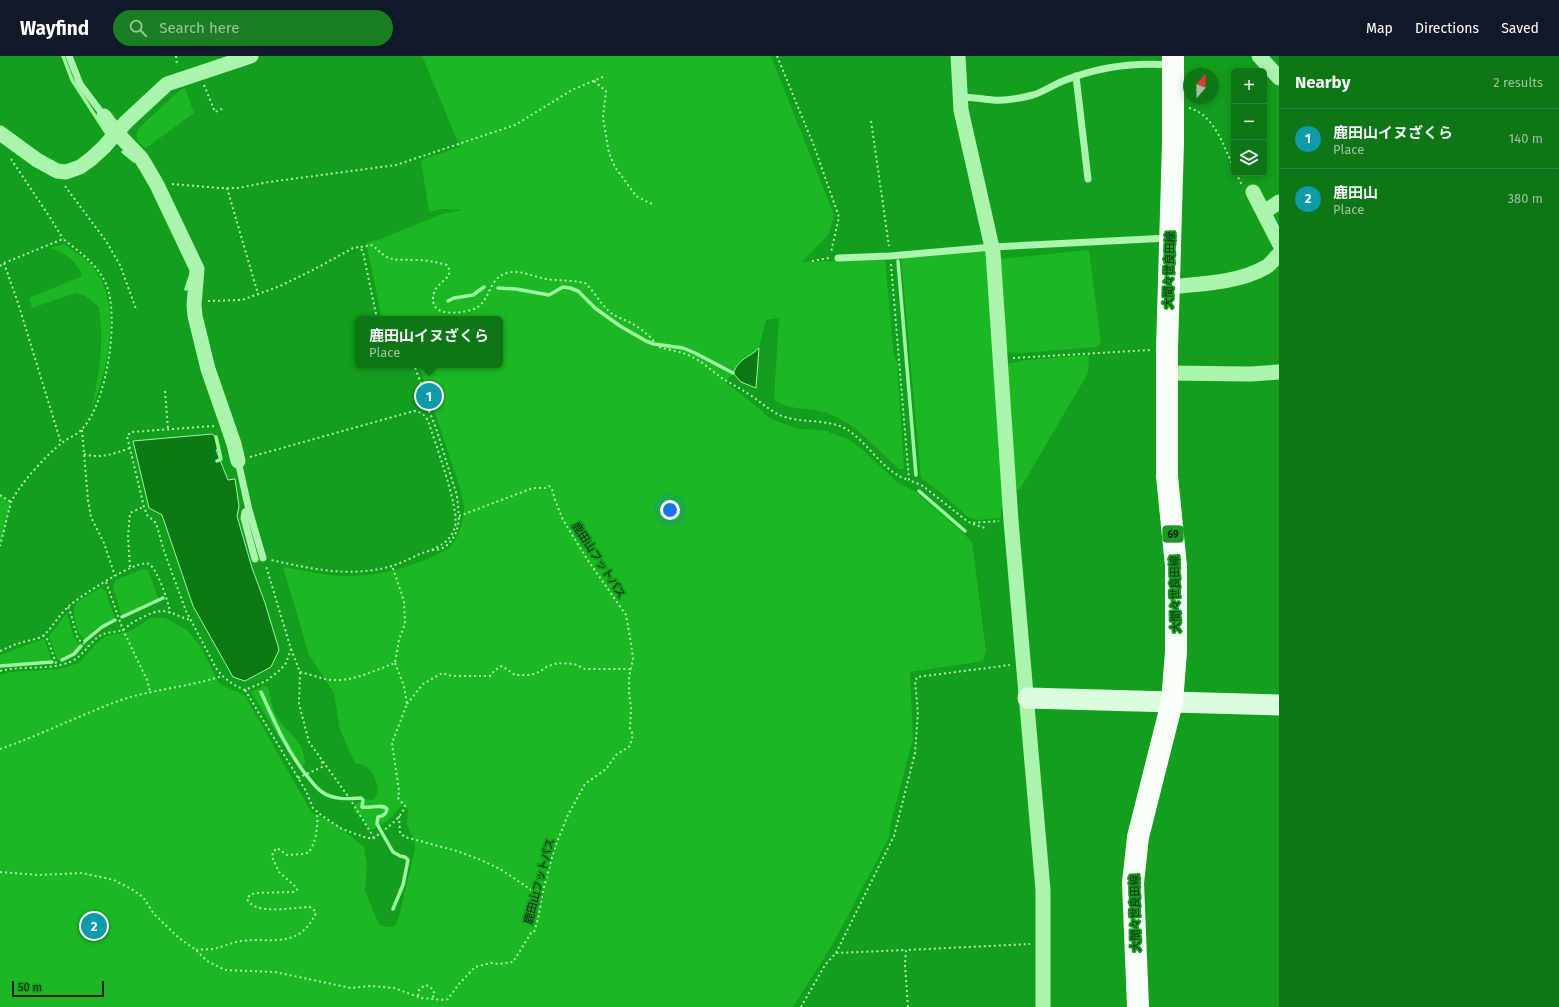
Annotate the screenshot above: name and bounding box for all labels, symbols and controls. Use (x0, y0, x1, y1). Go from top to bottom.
search box (113, 10, 393, 46)
text: Wayfind (20, 17, 89, 40)
icon: search (127, 17, 149, 39)
text: Search here (159, 19, 239, 37)
text: Map (1366, 20, 1393, 37)
text: Directions (1415, 20, 1479, 37)
text: Saved (1501, 20, 1539, 37)
north arrow (1183, 68, 1219, 104)
map controls (1231, 68, 1267, 176)
button: + (1231, 68, 1267, 104)
text: Nearby (1295, 72, 1350, 93)
text: 2 results (1493, 75, 1543, 90)
button: − (1231, 104, 1267, 140)
text: 鹿田山イヌざくら (1333, 124, 1453, 142)
text: 1 (1305, 131, 1311, 146)
text: 140 m (1509, 131, 1543, 146)
button: layers (1231, 140, 1267, 176)
text: Place (1333, 142, 1364, 157)
text: 鹿田山 (1333, 184, 1378, 202)
text: 2 (1305, 191, 1311, 206)
text: 380 m (1508, 191, 1543, 206)
text: Place (1333, 202, 1364, 217)
street label: 大間々世良田線 (1162, 231, 1177, 309)
popup (355, 316, 503, 368)
text: 鹿田山イヌざくら (369, 327, 489, 345)
text: Place (369, 345, 400, 360)
pin: 1 (416, 381, 442, 411)
your location (660, 500, 680, 520)
street label: 鹿田山フットパス (569, 520, 628, 601)
road number: 69 (1163, 526, 1183, 542)
street label: 大間々世良田線 (1168, 555, 1183, 633)
street label: 鹿田山フットパス (522, 837, 557, 925)
street label: 大間々世良田線 (1128, 874, 1143, 952)
pin: 2 (81, 911, 107, 941)
scale bar (12, 979, 104, 998)
text: 50 m (18, 981, 42, 994)

